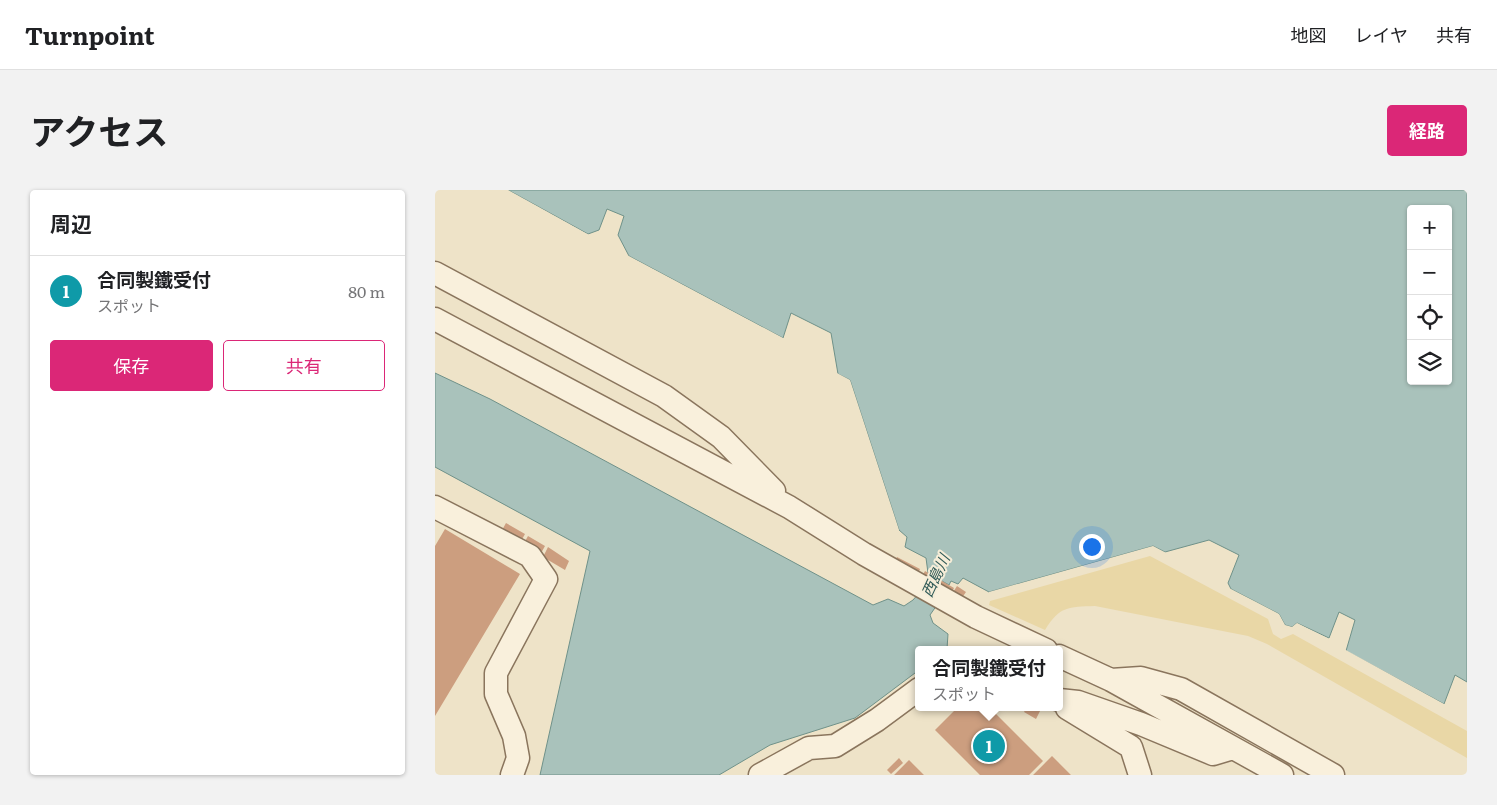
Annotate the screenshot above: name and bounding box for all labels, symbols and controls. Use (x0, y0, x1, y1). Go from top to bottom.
text: Turnpoint (25, 17, 155, 52)
text: 地図 (1291, 21, 1327, 48)
text: レイヤ (1355, 21, 1408, 48)
text: 共有 (1436, 21, 1472, 48)
text: アクセス (30, 104, 168, 156)
button: 経路 (1387, 105, 1467, 156)
map controls (1407, 205, 1452, 385)
button: + (1407, 205, 1452, 250)
text: 周辺 (50, 207, 92, 238)
button: − (1407, 250, 1452, 295)
text: 合同製鐵受付 (97, 265, 211, 293)
text: 1 (63, 279, 69, 303)
text: 80 m (348, 279, 385, 303)
text: スポット (97, 293, 161, 317)
button: locate (1407, 295, 1452, 340)
button: 保存 (50, 340, 213, 391)
button: 共有 (223, 340, 385, 391)
button: layers (1407, 340, 1452, 385)
your location (1079, 534, 1105, 560)
water label: 西島川 (915, 548, 955, 601)
popup (915, 646, 1063, 711)
text: 合同製鐵受付 (932, 653, 1046, 681)
text: スポット (932, 681, 996, 705)
pin: 1 (973, 727, 1005, 765)

